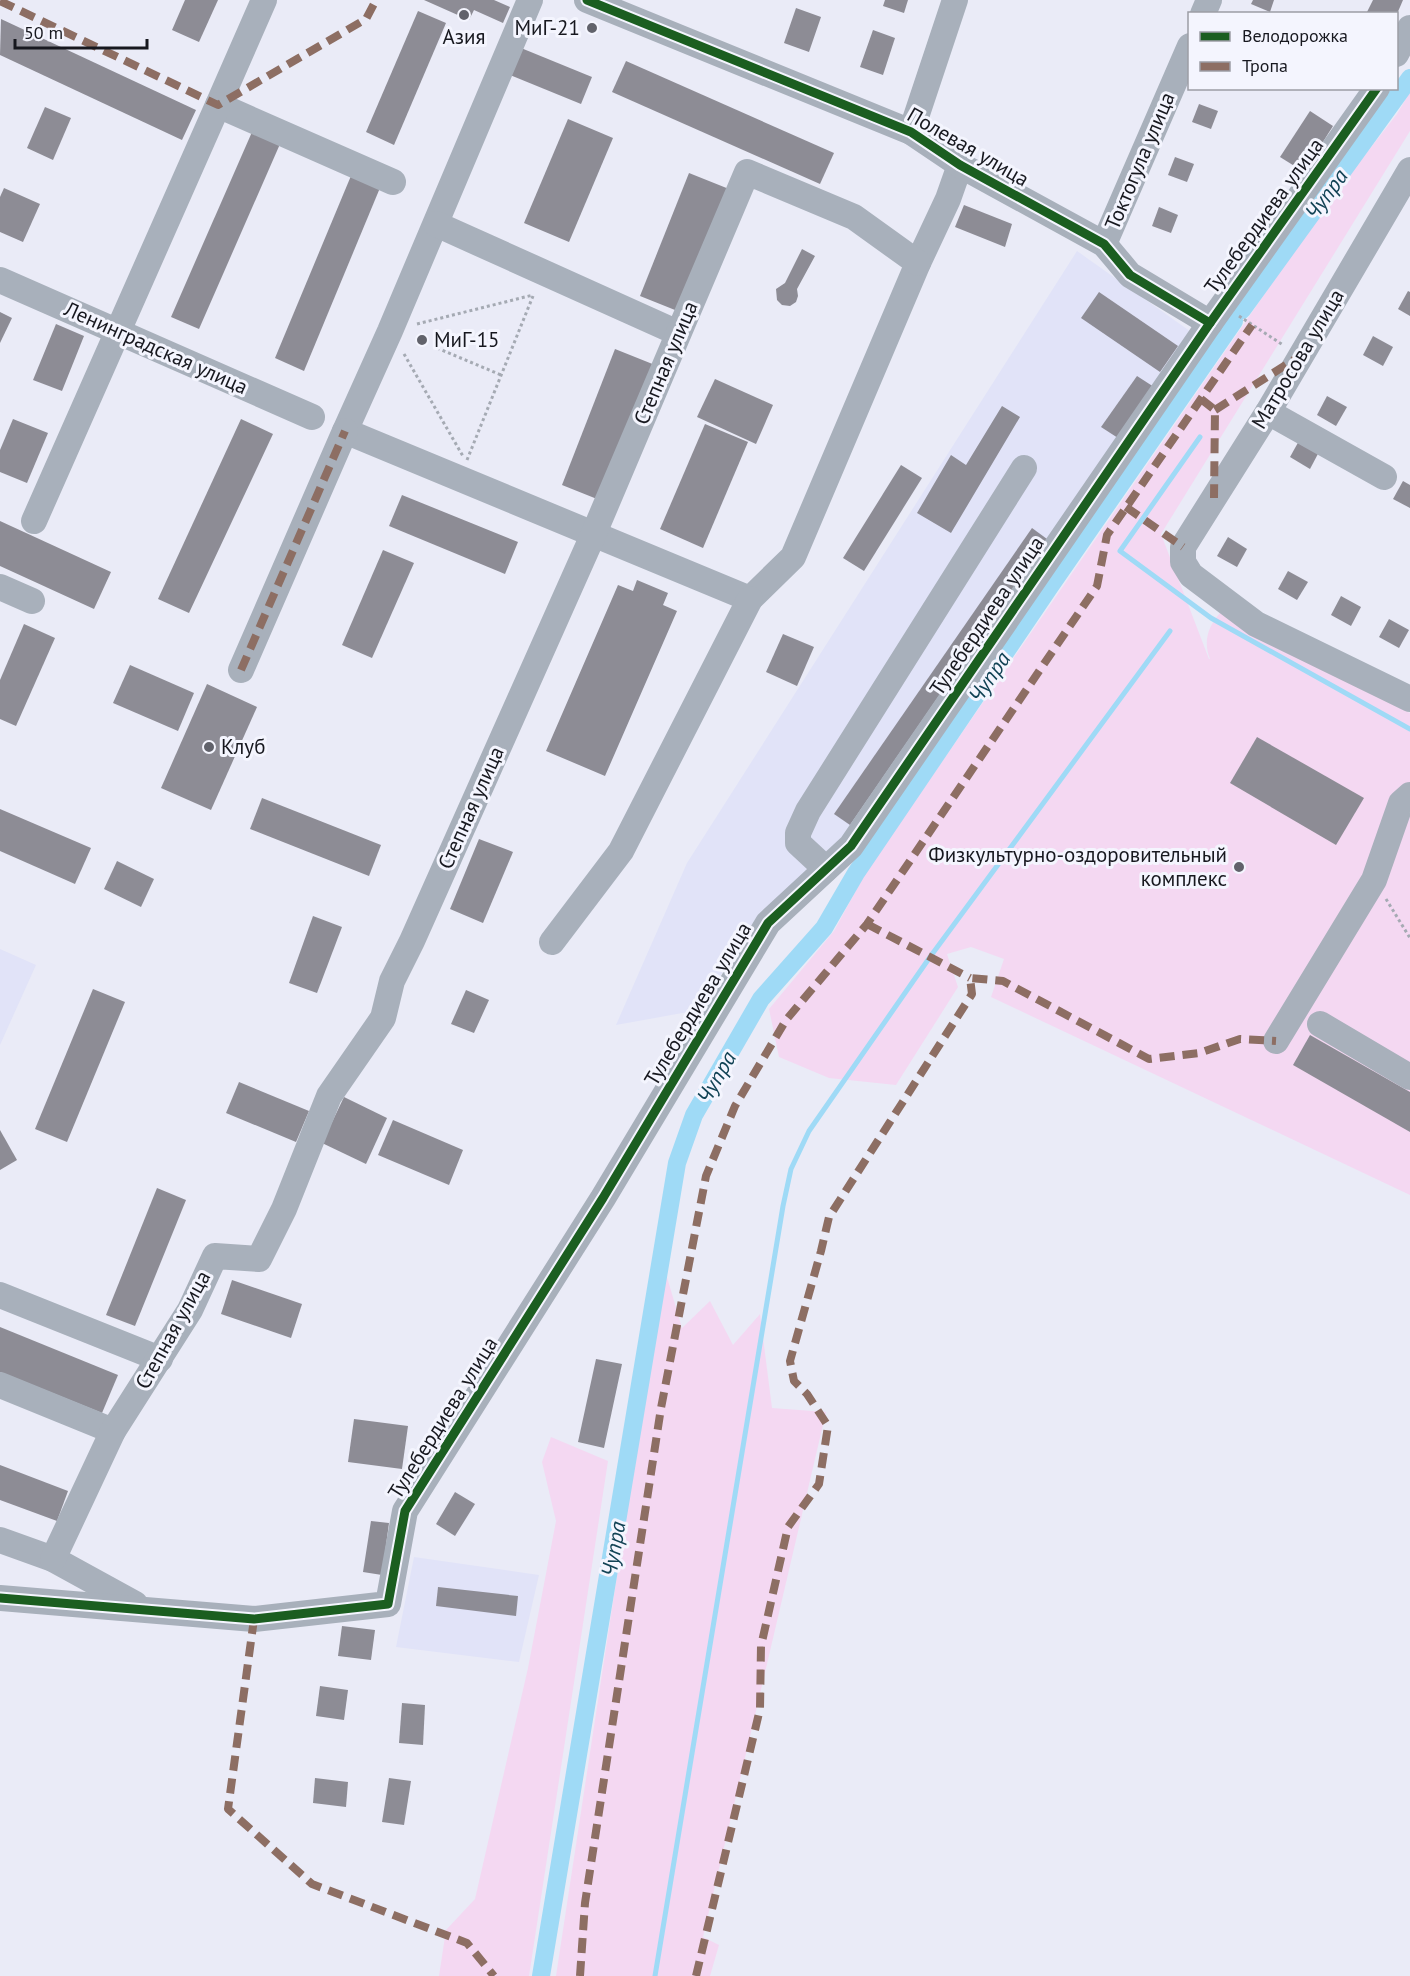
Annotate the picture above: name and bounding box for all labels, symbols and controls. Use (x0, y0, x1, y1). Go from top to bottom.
marker: Азия (457, 8, 471, 22)
scale bar (15, 12, 147, 50)
legend (1188, 12, 1398, 90)
place label: МиГ-21 (514, 14, 580, 41)
text: 50 m (24, 21, 63, 44)
marker: МиГ-21 (585, 21, 599, 35)
place label: Азия (443, 23, 486, 50)
text: Велодорожка (1242, 24, 1348, 47)
text: Тропа (1242, 54, 1288, 77)
street label: Токтогула улица (1098, 88, 1181, 234)
street label: Полевая улица (903, 101, 1034, 192)
street label: Тулебердиева улица (1198, 132, 1329, 299)
water label: Чупра (1298, 163, 1354, 225)
street label: Матросова улица (1245, 284, 1350, 433)
street label: Ленинградская улица (59, 295, 252, 400)
street label: Степная улица (627, 297, 704, 429)
place label: МиГ-15 (434, 326, 500, 353)
marker: МиГ-15 (415, 333, 429, 347)
street label: Тулебердиева улица (923, 531, 1050, 700)
water label: Чупра (962, 646, 1016, 708)
place label: Клуб (221, 733, 265, 760)
marker: Клуб (202, 740, 216, 754)
street label: Степная улица (431, 742, 510, 873)
place label: Физкультурно-оздоровительный комплекс (928, 841, 1227, 892)
marker: Физкультурно-оздоровительный комплекс (1232, 860, 1246, 874)
street label: Тулебердиева улица (638, 917, 757, 1091)
water label: Чупра (690, 1046, 742, 1108)
street label: Степная улица (129, 1266, 216, 1394)
street label: Тулебердиева улица (382, 1332, 503, 1504)
water label: Чупра (594, 1519, 632, 1579)

